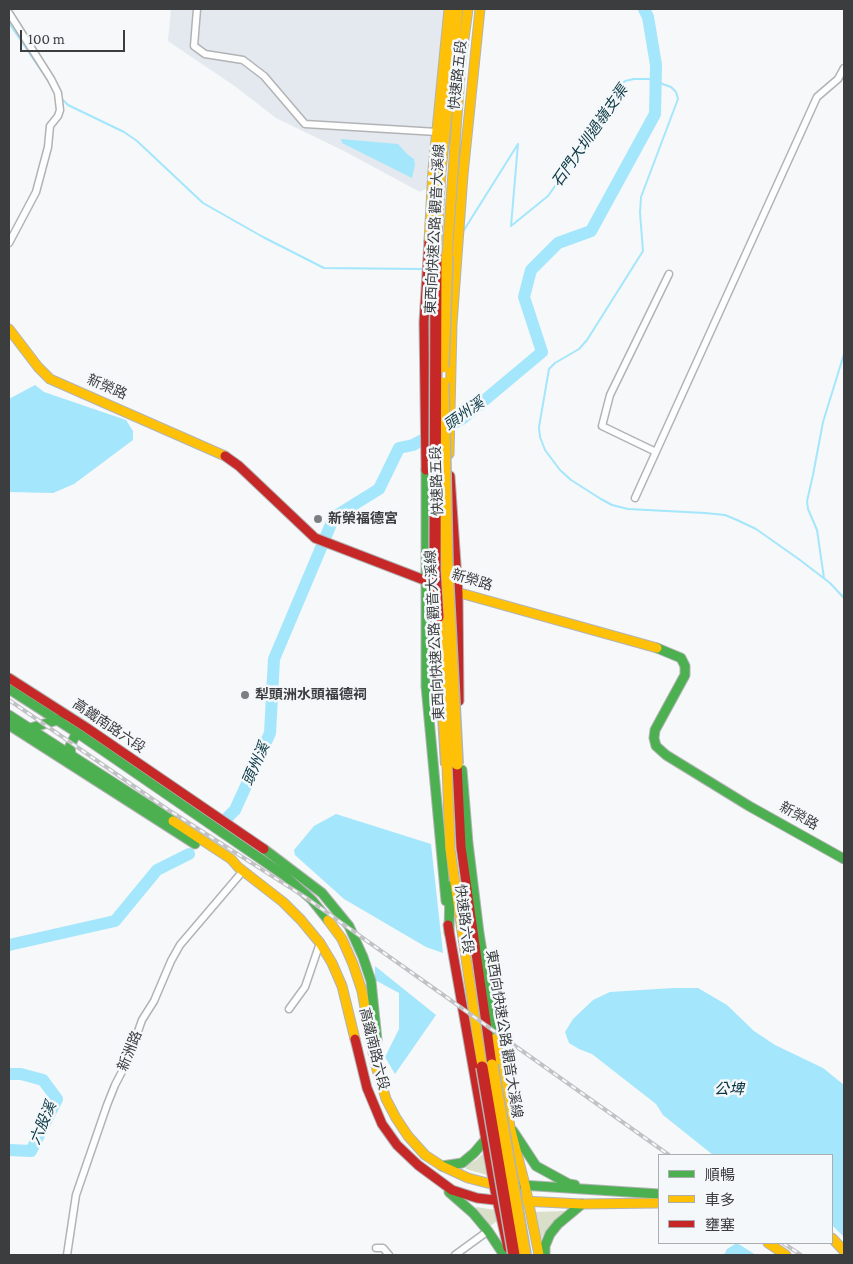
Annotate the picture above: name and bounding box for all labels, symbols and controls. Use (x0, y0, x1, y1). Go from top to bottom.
scale bar (22, 20, 128, 52)
text: 100 m (28, 31, 65, 47)
street label: 快速路五段 (446, 39, 470, 111)
water label: 石門大圳過嶺支渠 (548, 82, 632, 190)
street label: 東西向快速公路 觀音大溪線 (422, 143, 448, 315)
street label: 新榮路 (84, 371, 130, 403)
water label: 頭州溪 (440, 394, 488, 434)
street label: 快速路五段 (427, 446, 447, 516)
place label: 新榮福德宮 (328, 511, 398, 527)
marker: 新榮福德宮 (312, 513, 324, 525)
street label: 東西向快速公路 觀音大溪線 (422, 549, 448, 721)
street label: 新榮路 (449, 566, 495, 594)
place label: 犁頭洲水頭福德祠 (255, 687, 367, 703)
marker: 犁頭洲水頭福德祠 (239, 689, 251, 701)
street label: 高鐵南路六段 (69, 696, 149, 756)
water label: 頭州溪 (239, 740, 273, 788)
street label: 新榮路 (777, 798, 821, 834)
street label: 快速路六段 (451, 883, 477, 955)
street label: 東西向快速公路 觀音大溪線 (482, 948, 526, 1120)
street label: 高鐵南路六段 (356, 1006, 392, 1092)
street label: 新洲路 (114, 1028, 146, 1074)
water label: 公埤 (714, 1080, 744, 1098)
water label: 六股溪 (26, 1099, 60, 1147)
legend (658, 1154, 833, 1244)
text: 順暢 (705, 1167, 735, 1183)
text: 車多 (705, 1192, 735, 1208)
text: 壅塞 (705, 1217, 735, 1233)

